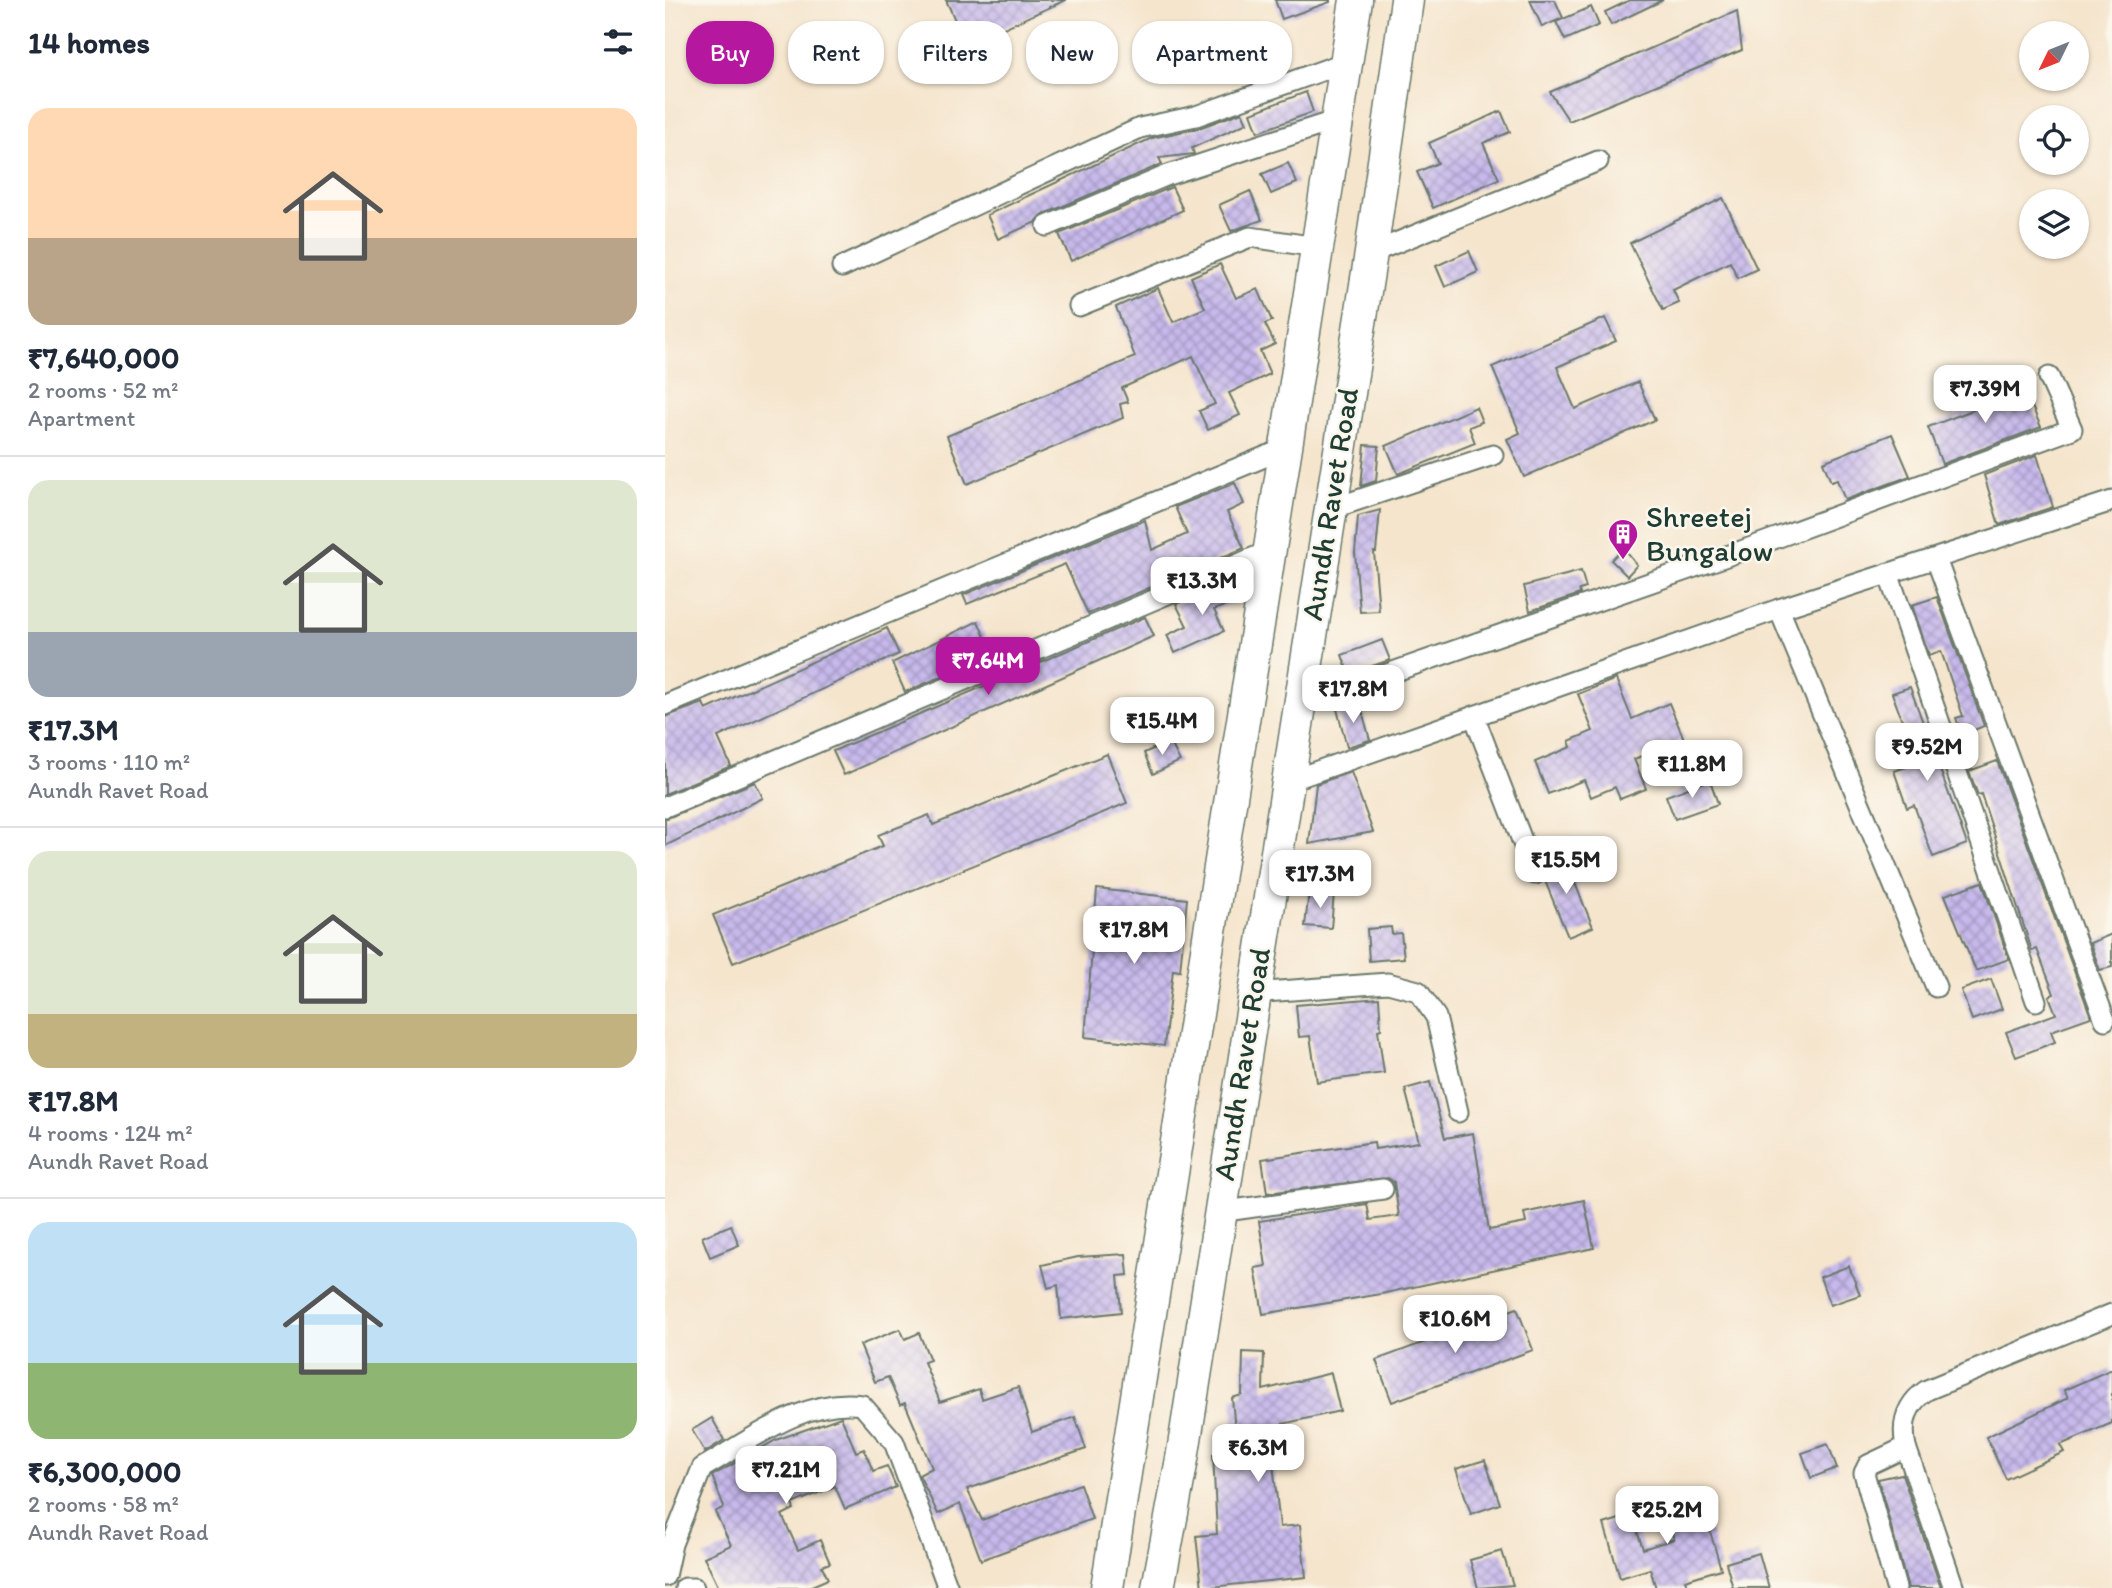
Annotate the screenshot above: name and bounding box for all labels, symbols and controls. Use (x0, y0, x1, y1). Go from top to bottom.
chip: Buy (686, 21, 774, 84)
chip: Rent (788, 21, 884, 84)
chip: Filters (898, 21, 1012, 84)
chip: New (1026, 21, 1118, 84)
chip: Apartment (1132, 21, 1292, 84)
north arrow (2019, 21, 2089, 91)
map controls (2019, 21, 2089, 259)
icon: filters (599, 23, 637, 61)
text: 14 homes (28, 24, 150, 61)
button: locate (2019, 105, 2089, 175)
icon: home (270, 153, 396, 279)
button: layers (2019, 189, 2089, 259)
text: ₹7,640,000 (28, 339, 180, 376)
pin: ₹7.39M (1928, 366, 2042, 425)
text: ₹7.39M (1950, 374, 2020, 402)
text: 2 rooms · 52 m² (28, 376, 178, 404)
street label: Aundh Ravet Road (1293, 385, 1366, 623)
text: Apartment (28, 404, 135, 432)
place label: Shreetej Bungalow (1646, 498, 1773, 569)
building icon: Shreetej Bungalow (1606, 517, 1640, 561)
icon: home (270, 525, 396, 651)
pin: ₹13.3M (1145, 558, 1259, 617)
text: ₹13.3M (1167, 566, 1237, 594)
pin: ₹7.64M (931, 638, 1045, 697)
text: ₹7.64M (952, 646, 1024, 674)
pin: ₹17.8M (1296, 666, 1410, 725)
text: ₹17.8M (1318, 674, 1388, 702)
pin: ₹15.4M (1105, 698, 1219, 757)
text: ₹15.4M (1126, 706, 1198, 734)
text: ₹17.3M (28, 711, 119, 748)
pin: ₹9.52M (1870, 724, 1984, 783)
text: ₹9.52M (1891, 732, 1963, 760)
pin: ₹11.8M (1635, 740, 1749, 800)
text: 3 rooms · 110 m² (28, 748, 190, 776)
text: ₹11.8M (1658, 749, 1726, 777)
text: Aundh Ravet Road (28, 776, 209, 804)
pin: ₹15.5M (1509, 836, 1623, 896)
text: ₹15.5M (1531, 845, 1601, 873)
pin: ₹17.3M (1263, 850, 1377, 910)
text: ₹17.3M (1285, 859, 1355, 887)
icon: home (270, 896, 396, 1022)
pin: ₹17.8M (1077, 906, 1191, 966)
text: ₹17.8M (1099, 915, 1169, 943)
street label: Aundh Ravet Road (1205, 945, 1278, 1183)
text: ₹17.8M (28, 1082, 119, 1119)
text: 4 rooms · 124 m² (28, 1119, 193, 1147)
text: Aundh Ravet Road (28, 1147, 209, 1175)
icon: home (270, 1267, 396, 1393)
pin: ₹10.6M (1398, 1296, 1512, 1355)
text: ₹10.6M (1419, 1304, 1491, 1332)
pin: ₹6.3M (1209, 1424, 1307, 1484)
text: ₹6.3M (1228, 1433, 1288, 1461)
pin: ₹7.21M (729, 1446, 843, 1506)
text: ₹6,300,000 (28, 1453, 181, 1490)
text: ₹7.21M (751, 1455, 821, 1483)
pin: ₹25.2M (1610, 1486, 1724, 1546)
text: 2 rooms · 58 m² (28, 1490, 179, 1518)
text: ₹25.2M (1631, 1495, 1703, 1523)
text: Aundh Ravet Road (28, 1518, 209, 1546)

